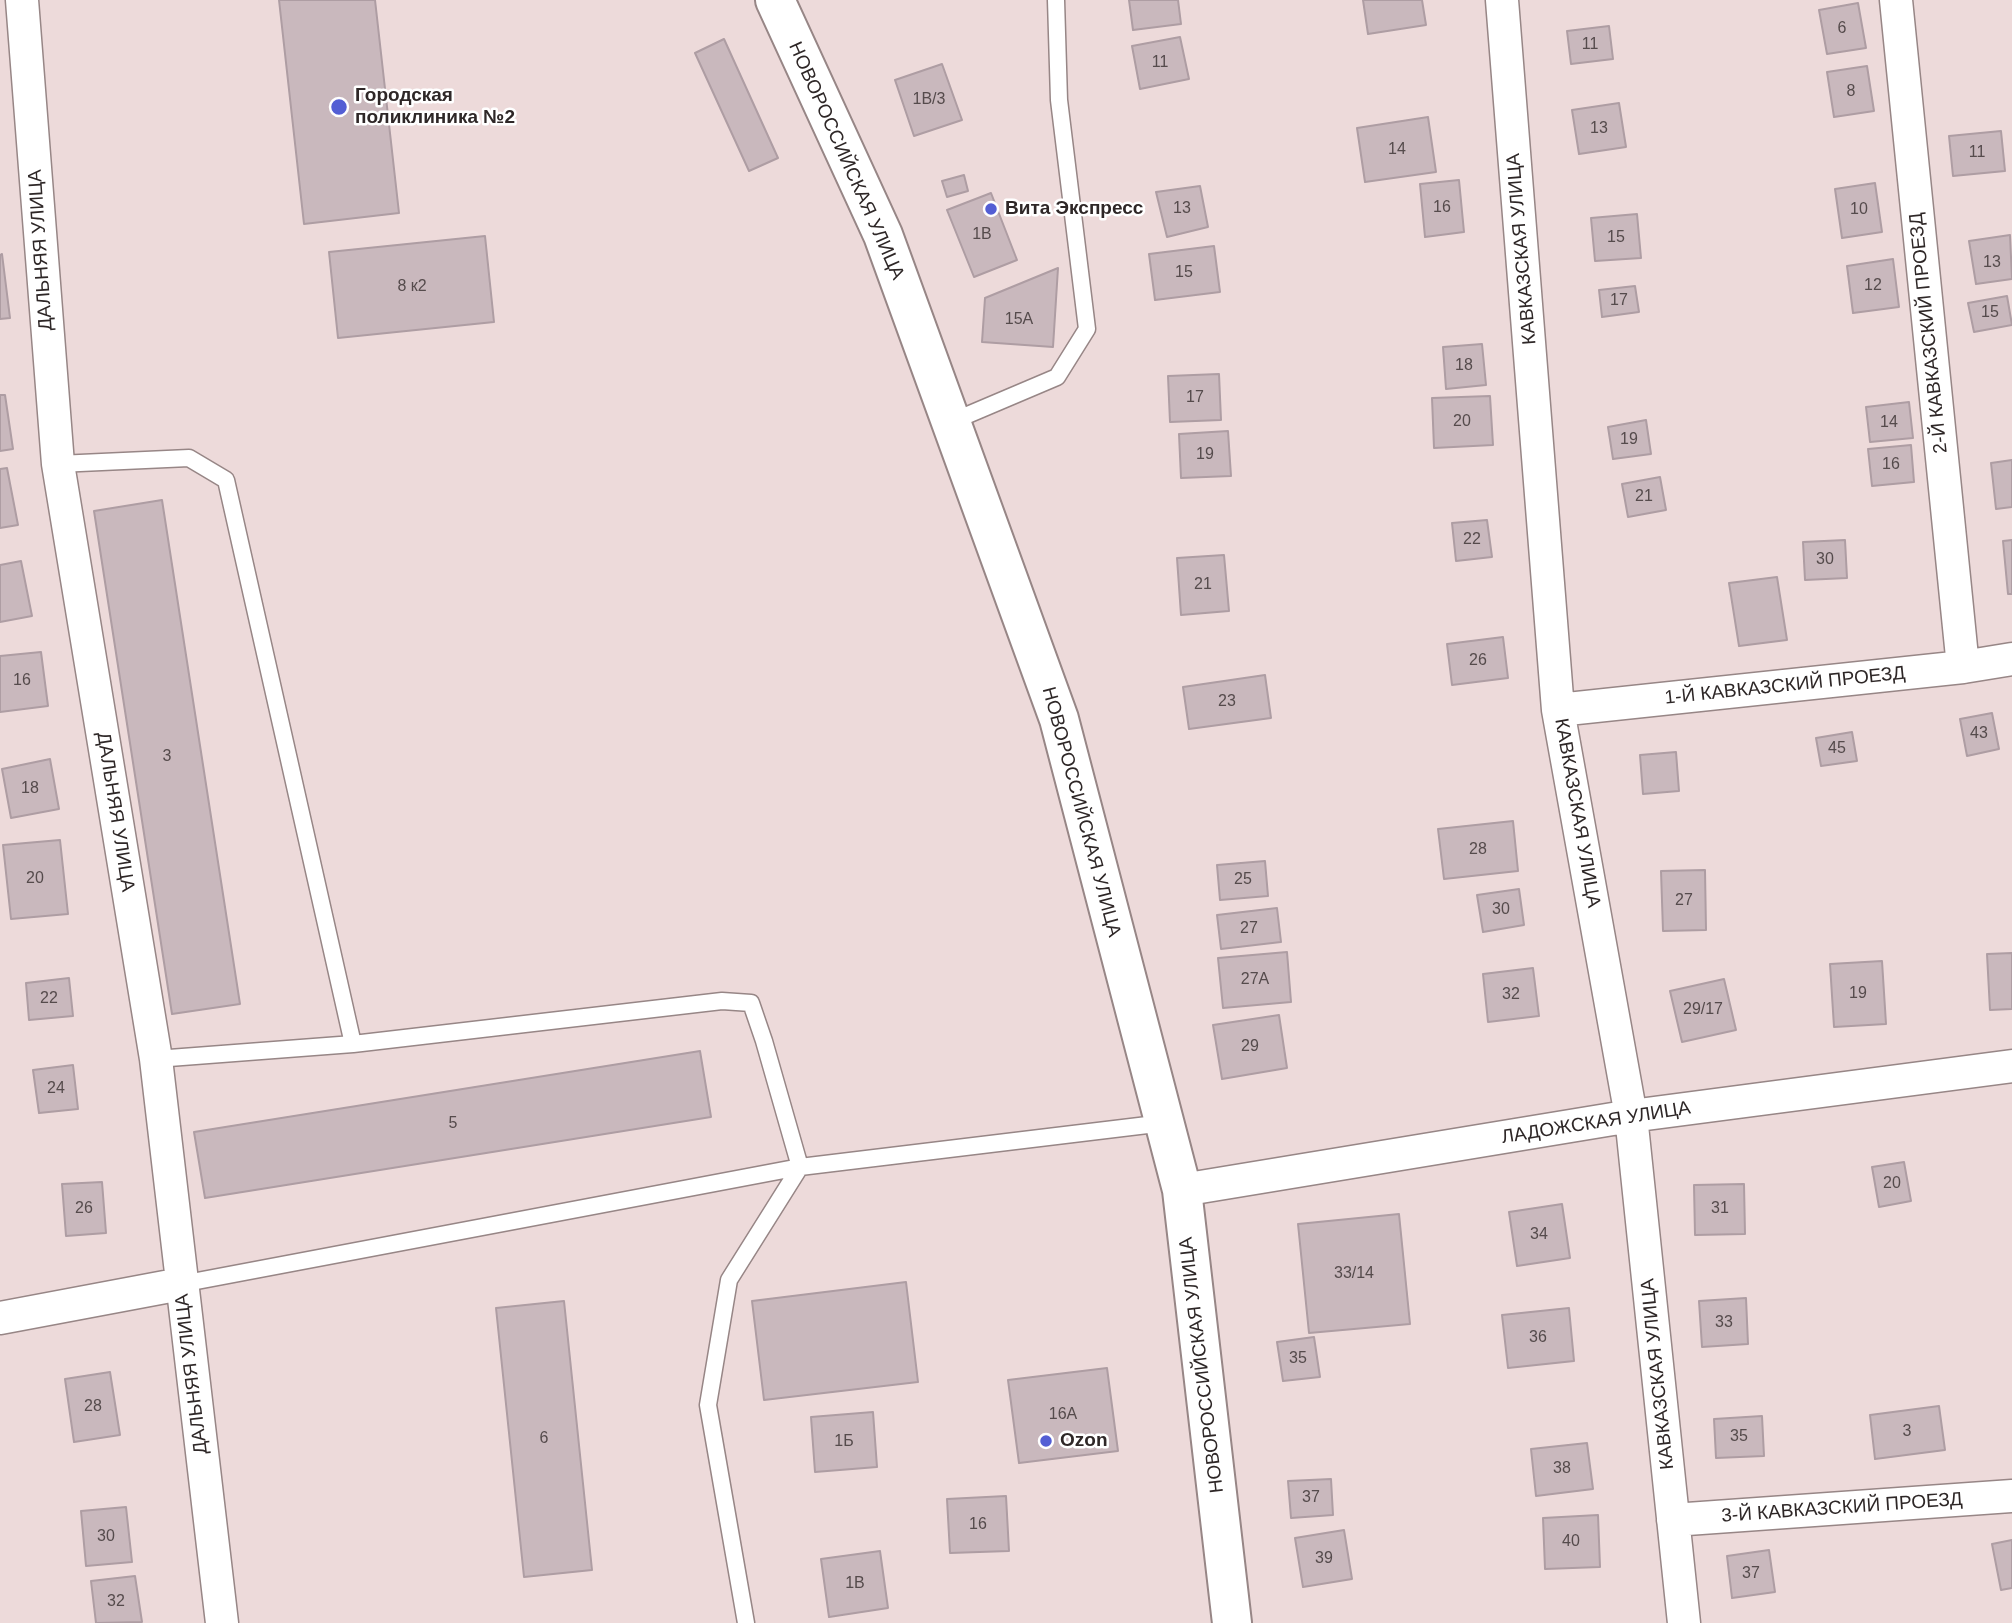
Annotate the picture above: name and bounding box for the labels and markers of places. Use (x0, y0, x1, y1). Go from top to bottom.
place label: Городская поликлиника №2 (355, 85, 515, 129)
marker: Городская поликлиника №2 (329, 97, 349, 117)
place label: Вита Экспресс (1005, 198, 1143, 220)
marker: Вита Экспресс (983, 201, 999, 217)
place label: Ozon (1060, 1430, 1107, 1452)
marker: Ozon (1038, 1433, 1054, 1449)

